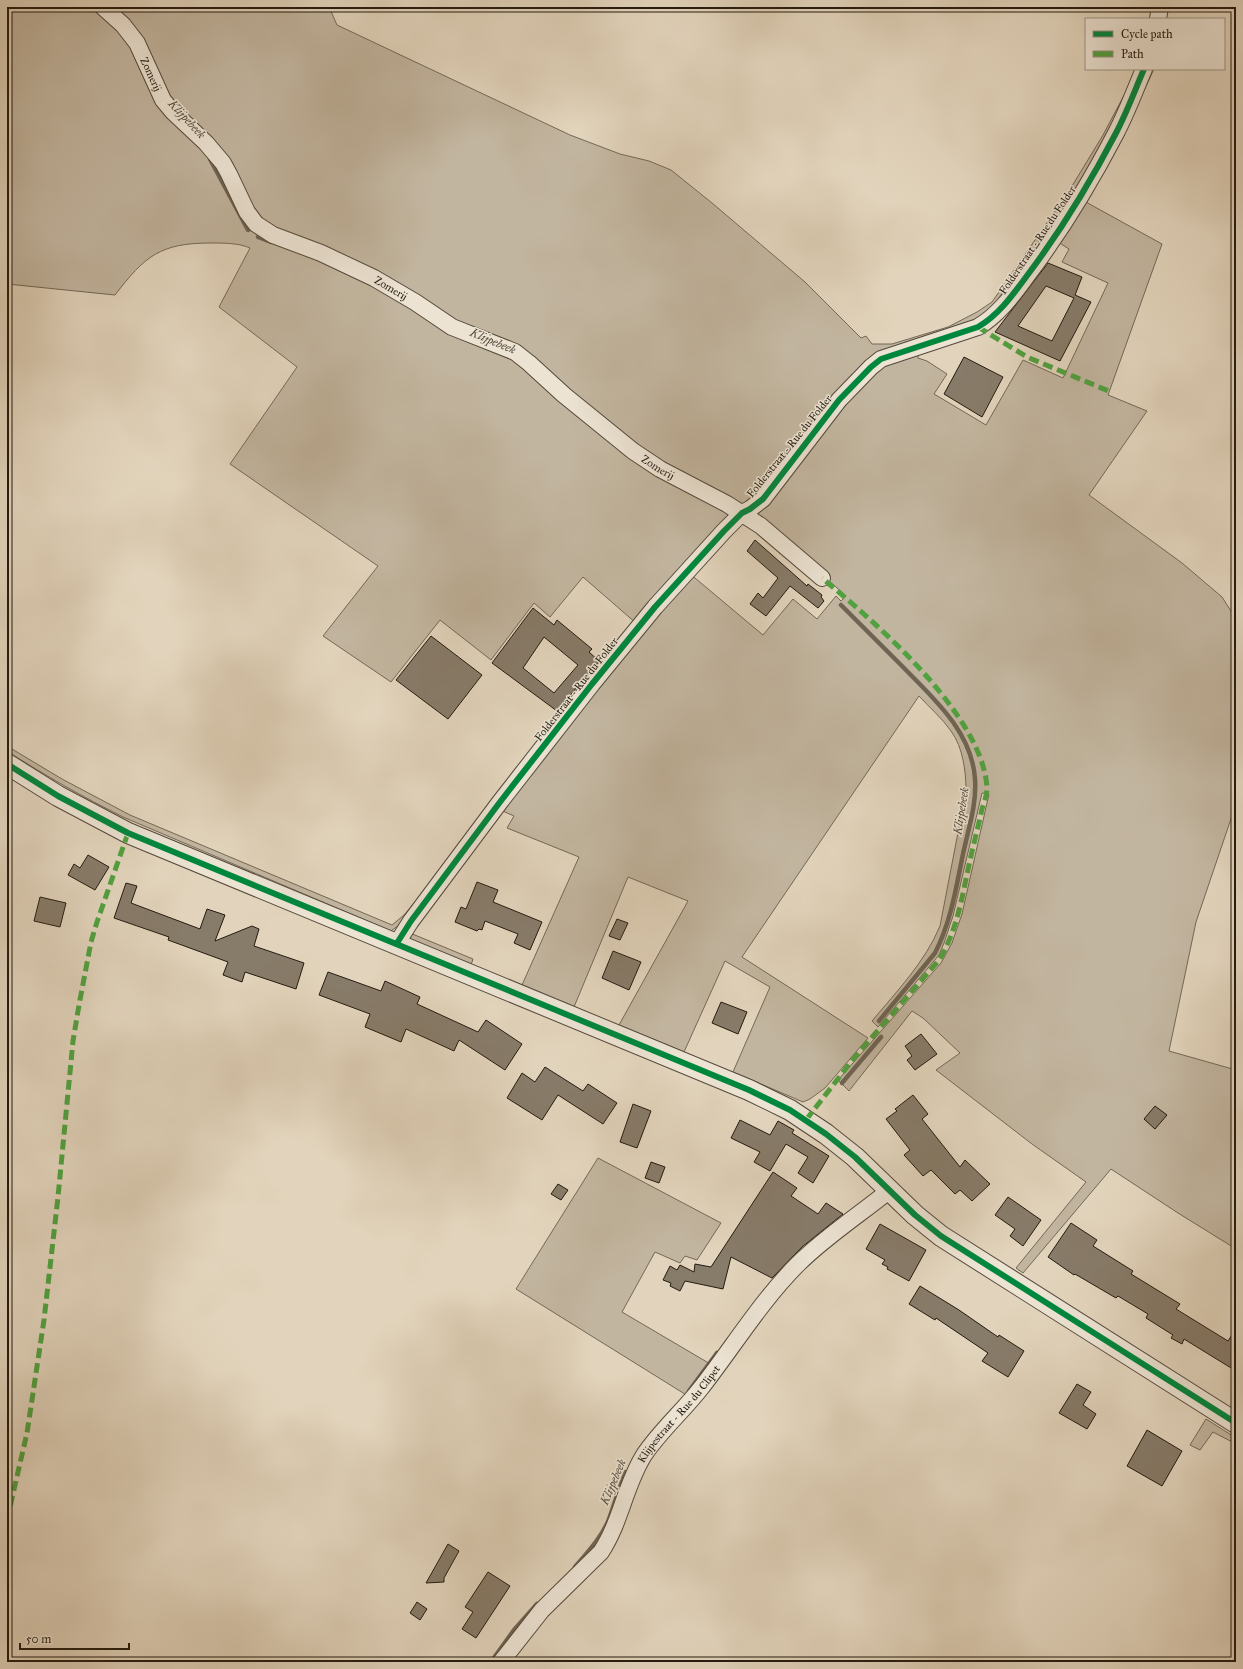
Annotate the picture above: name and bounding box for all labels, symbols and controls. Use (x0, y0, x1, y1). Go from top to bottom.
legend (1085, 18, 1225, 70)
text: Cycle path (1121, 27, 1173, 41)
text: Path (1121, 47, 1144, 61)
street label: Zomerij (137, 55, 164, 94)
water label: Klijpebeek (164, 96, 209, 143)
street label: Folderstraat - Rue du Folder (996, 183, 1079, 297)
street label: Zomerij (372, 274, 410, 303)
water label: Klijpebeek (467, 325, 518, 358)
street label: Folderstraat - Rue du Folder (744, 392, 835, 500)
street label: Zomerij (639, 452, 676, 482)
street label: Folderstraat - Rue du Folder (532, 634, 621, 744)
water label: Klijpebeek (950, 786, 973, 837)
street label: Klijpestraat - Rue du Clipet (635, 1363, 723, 1465)
water label: Klijpebeek (597, 1457, 630, 1508)
scale bar (20, 1625, 129, 1651)
text: 50 m (26, 1632, 51, 1646)

